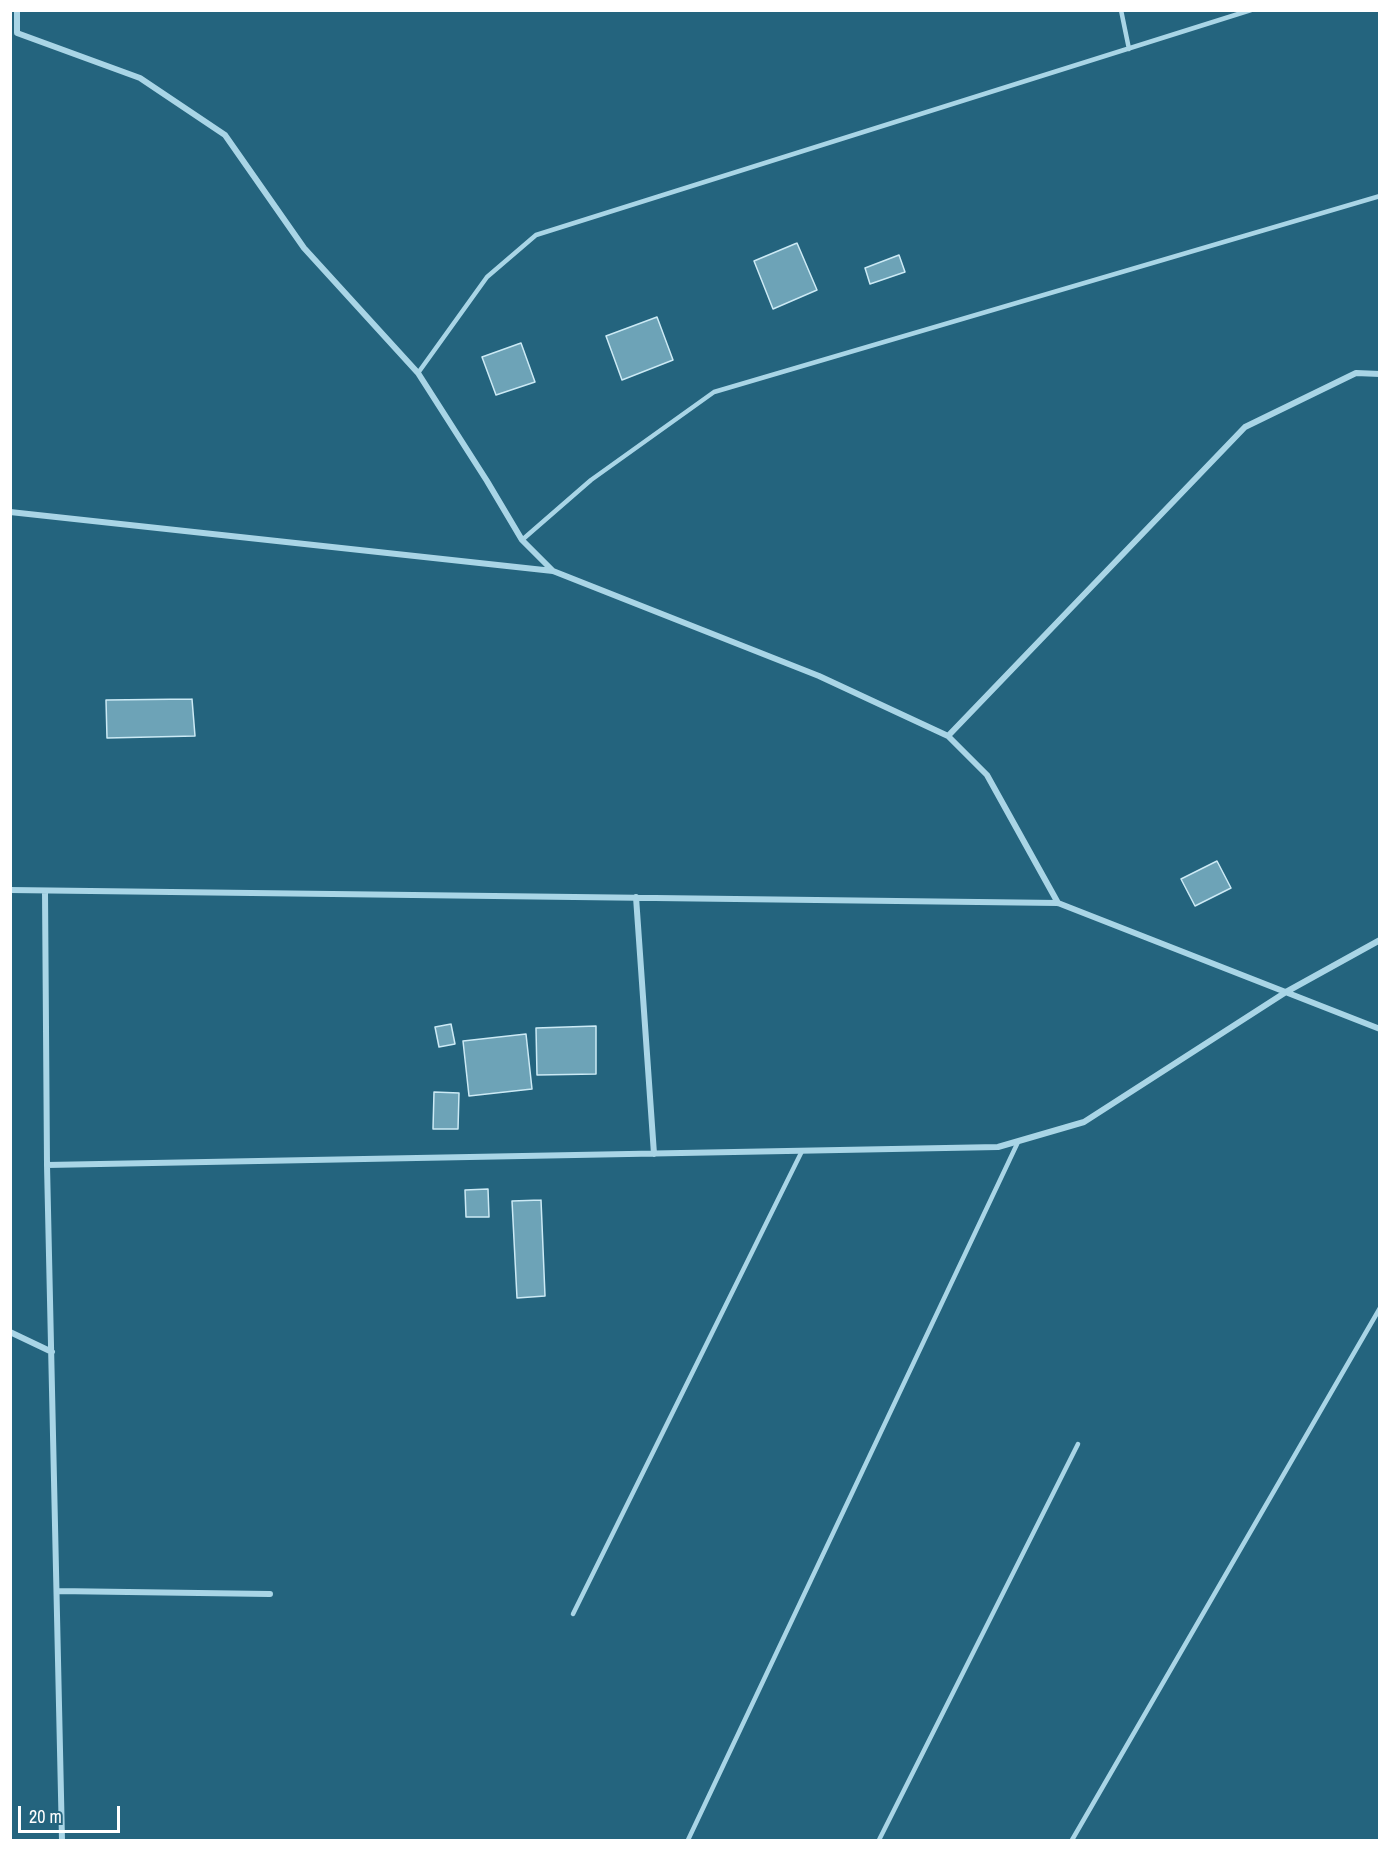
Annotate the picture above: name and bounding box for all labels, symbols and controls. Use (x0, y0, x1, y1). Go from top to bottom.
scale bar (21, 1794, 123, 1832)
text: 20 m (29, 1804, 62, 1829)

